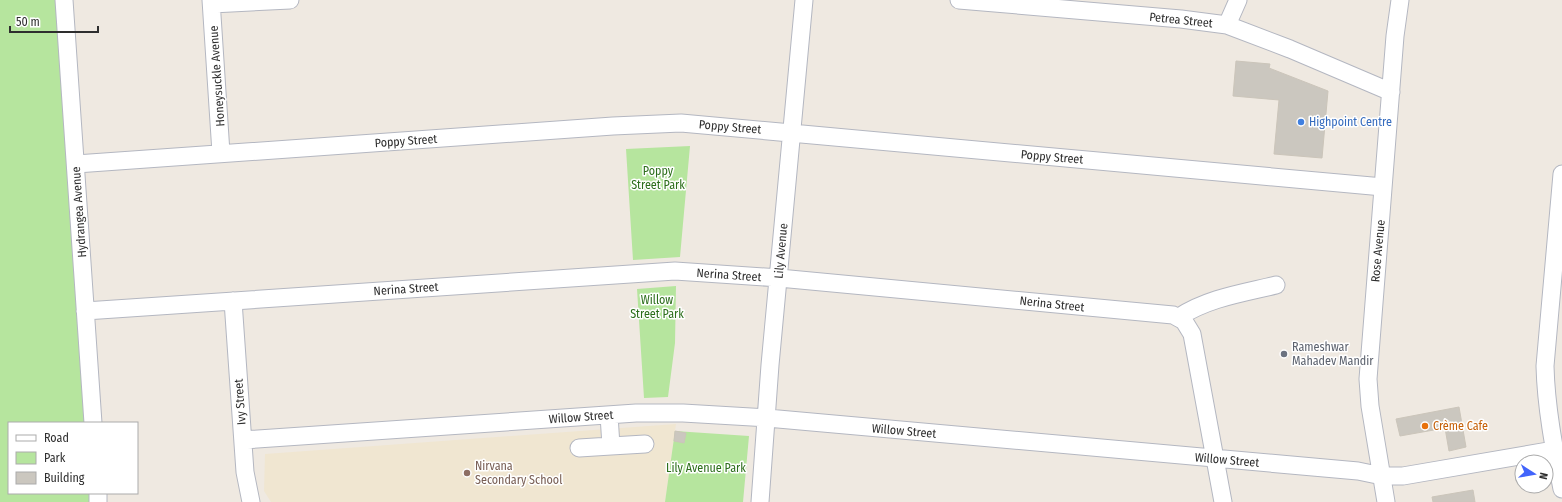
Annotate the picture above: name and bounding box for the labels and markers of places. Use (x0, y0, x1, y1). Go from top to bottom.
place label: Highpoint Centre (1309, 115, 1392, 129)
marker: Highpoint Centre (1296, 117, 1306, 127)
place label: Rameshwar Mahadev Mandir (1292, 340, 1374, 368)
marker: Rameshwar Mahadev Mandir (1279, 349, 1289, 359)
place label: Crème Cafe (1433, 419, 1488, 433)
marker: Crème Cafe (1420, 421, 1430, 431)
place label: Nirvana Secondary School (475, 459, 562, 487)
marker: Nirvana Secondary School (462, 468, 472, 478)

